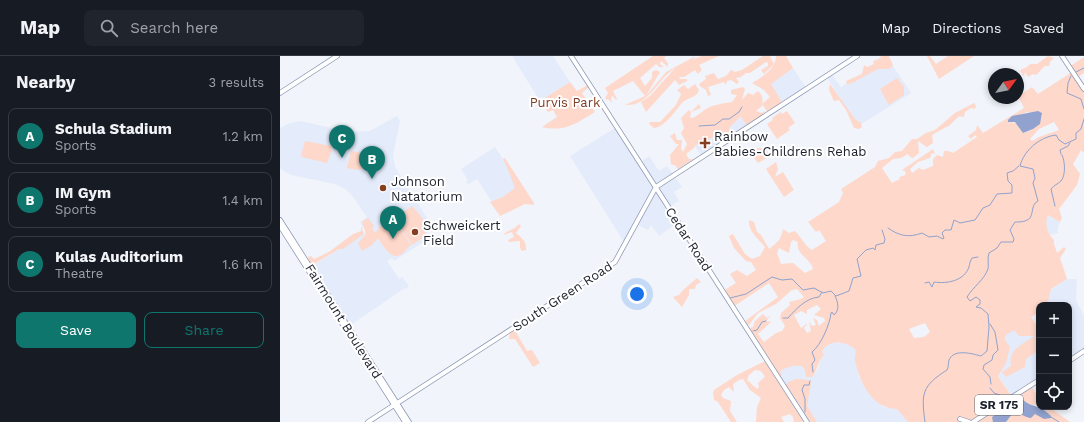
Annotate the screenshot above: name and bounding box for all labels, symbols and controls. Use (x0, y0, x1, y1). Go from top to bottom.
search box (84, 10, 364, 46)
text: Map (20, 16, 60, 39)
icon: search (98, 17, 120, 39)
text: Search here (130, 19, 218, 37)
text: Map (882, 20, 910, 36)
text: Directions (932, 20, 1001, 36)
text: Saved (1023, 20, 1064, 36)
north arrow (988, 68, 1024, 104)
text: Nearby (16, 72, 75, 92)
text: 3 results (209, 75, 264, 90)
park label: Purvis Park (530, 95, 601, 110)
text: Schula Stadium (55, 120, 172, 138)
pin: C (329, 125, 355, 158)
text: A (26, 129, 34, 144)
text: 1.2 km (223, 129, 263, 144)
place label: Rainbow Babies-Childrens Rehab (714, 129, 866, 159)
marker: Rainbow Babies-Childrens Rehab (699, 137, 711, 149)
text: Sports (55, 138, 96, 153)
pin: B (359, 146, 385, 179)
place label: Johnson Natatorium (391, 174, 463, 204)
marker: Johnson Natatorium (378, 183, 388, 193)
text: IM Gym (55, 184, 111, 202)
text: B (26, 193, 34, 208)
text: 1.4 km (222, 193, 263, 208)
text: Sports (55, 202, 96, 217)
street label: Cedar Road (662, 205, 715, 274)
pin: A (380, 206, 406, 239)
place label: Schweickert Field (423, 218, 501, 248)
marker: Schweickert Field (410, 227, 420, 237)
text: Kulas Auditorium (55, 248, 183, 266)
text: C (26, 257, 34, 272)
text: 1.6 km (223, 257, 263, 272)
street label: South Green Road (510, 259, 615, 334)
street label: Fairmount Boulevard (302, 261, 385, 381)
text: Theatre (55, 266, 103, 281)
your location (627, 284, 647, 304)
map controls (1036, 302, 1072, 410)
button: + (1036, 302, 1072, 338)
button: Save (16, 312, 136, 348)
button: Share (144, 312, 264, 348)
button: − (1036, 338, 1072, 374)
button: locate (1036, 374, 1072, 410)
road number: SR 175 (975, 395, 1023, 415)

